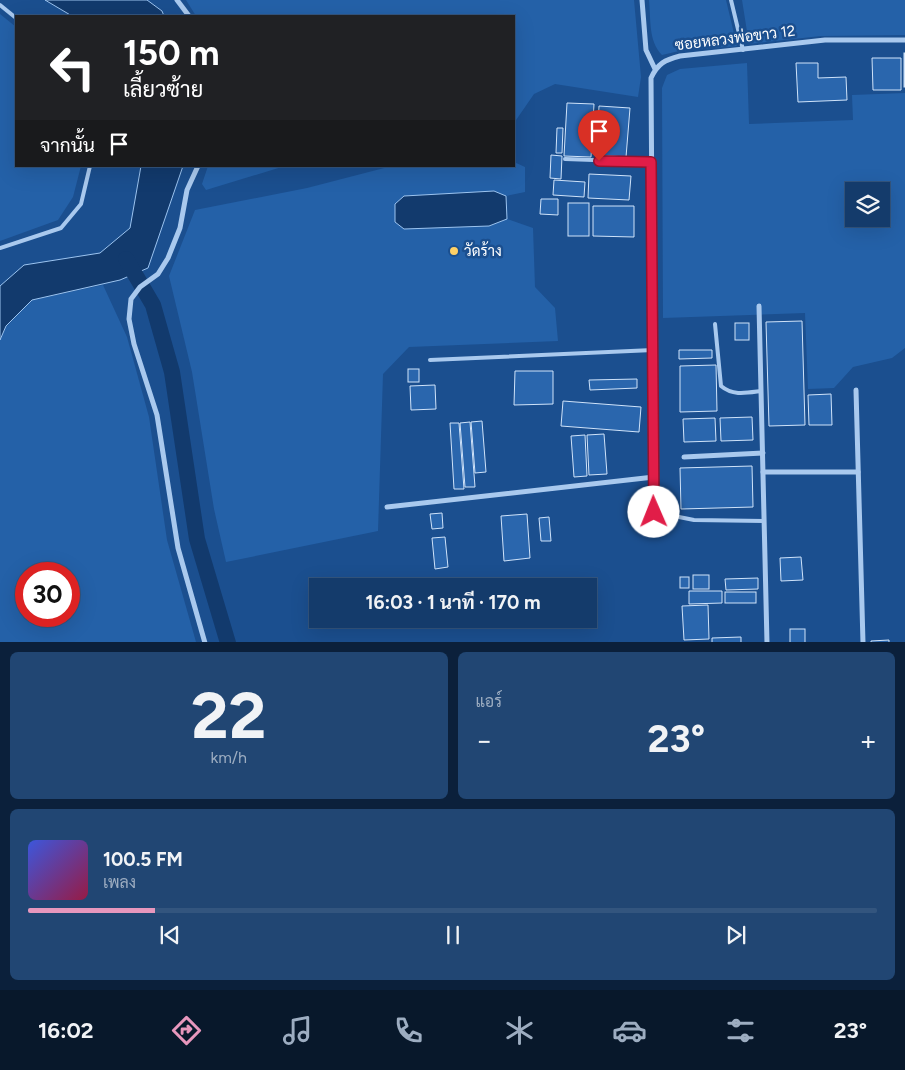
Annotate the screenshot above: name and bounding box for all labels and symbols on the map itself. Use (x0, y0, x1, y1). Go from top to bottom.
street label: ซอยหลวงพ่อขาว 12 (674, 21, 796, 54)
pin (578, 110, 620, 161)
place label: วัดร้าง (464, 241, 502, 260)
marker: วัดร้าง (448, 245, 460, 257)
position arrow (627, 485, 679, 537)
speed limit sign: 30 (15, 562, 80, 627)

